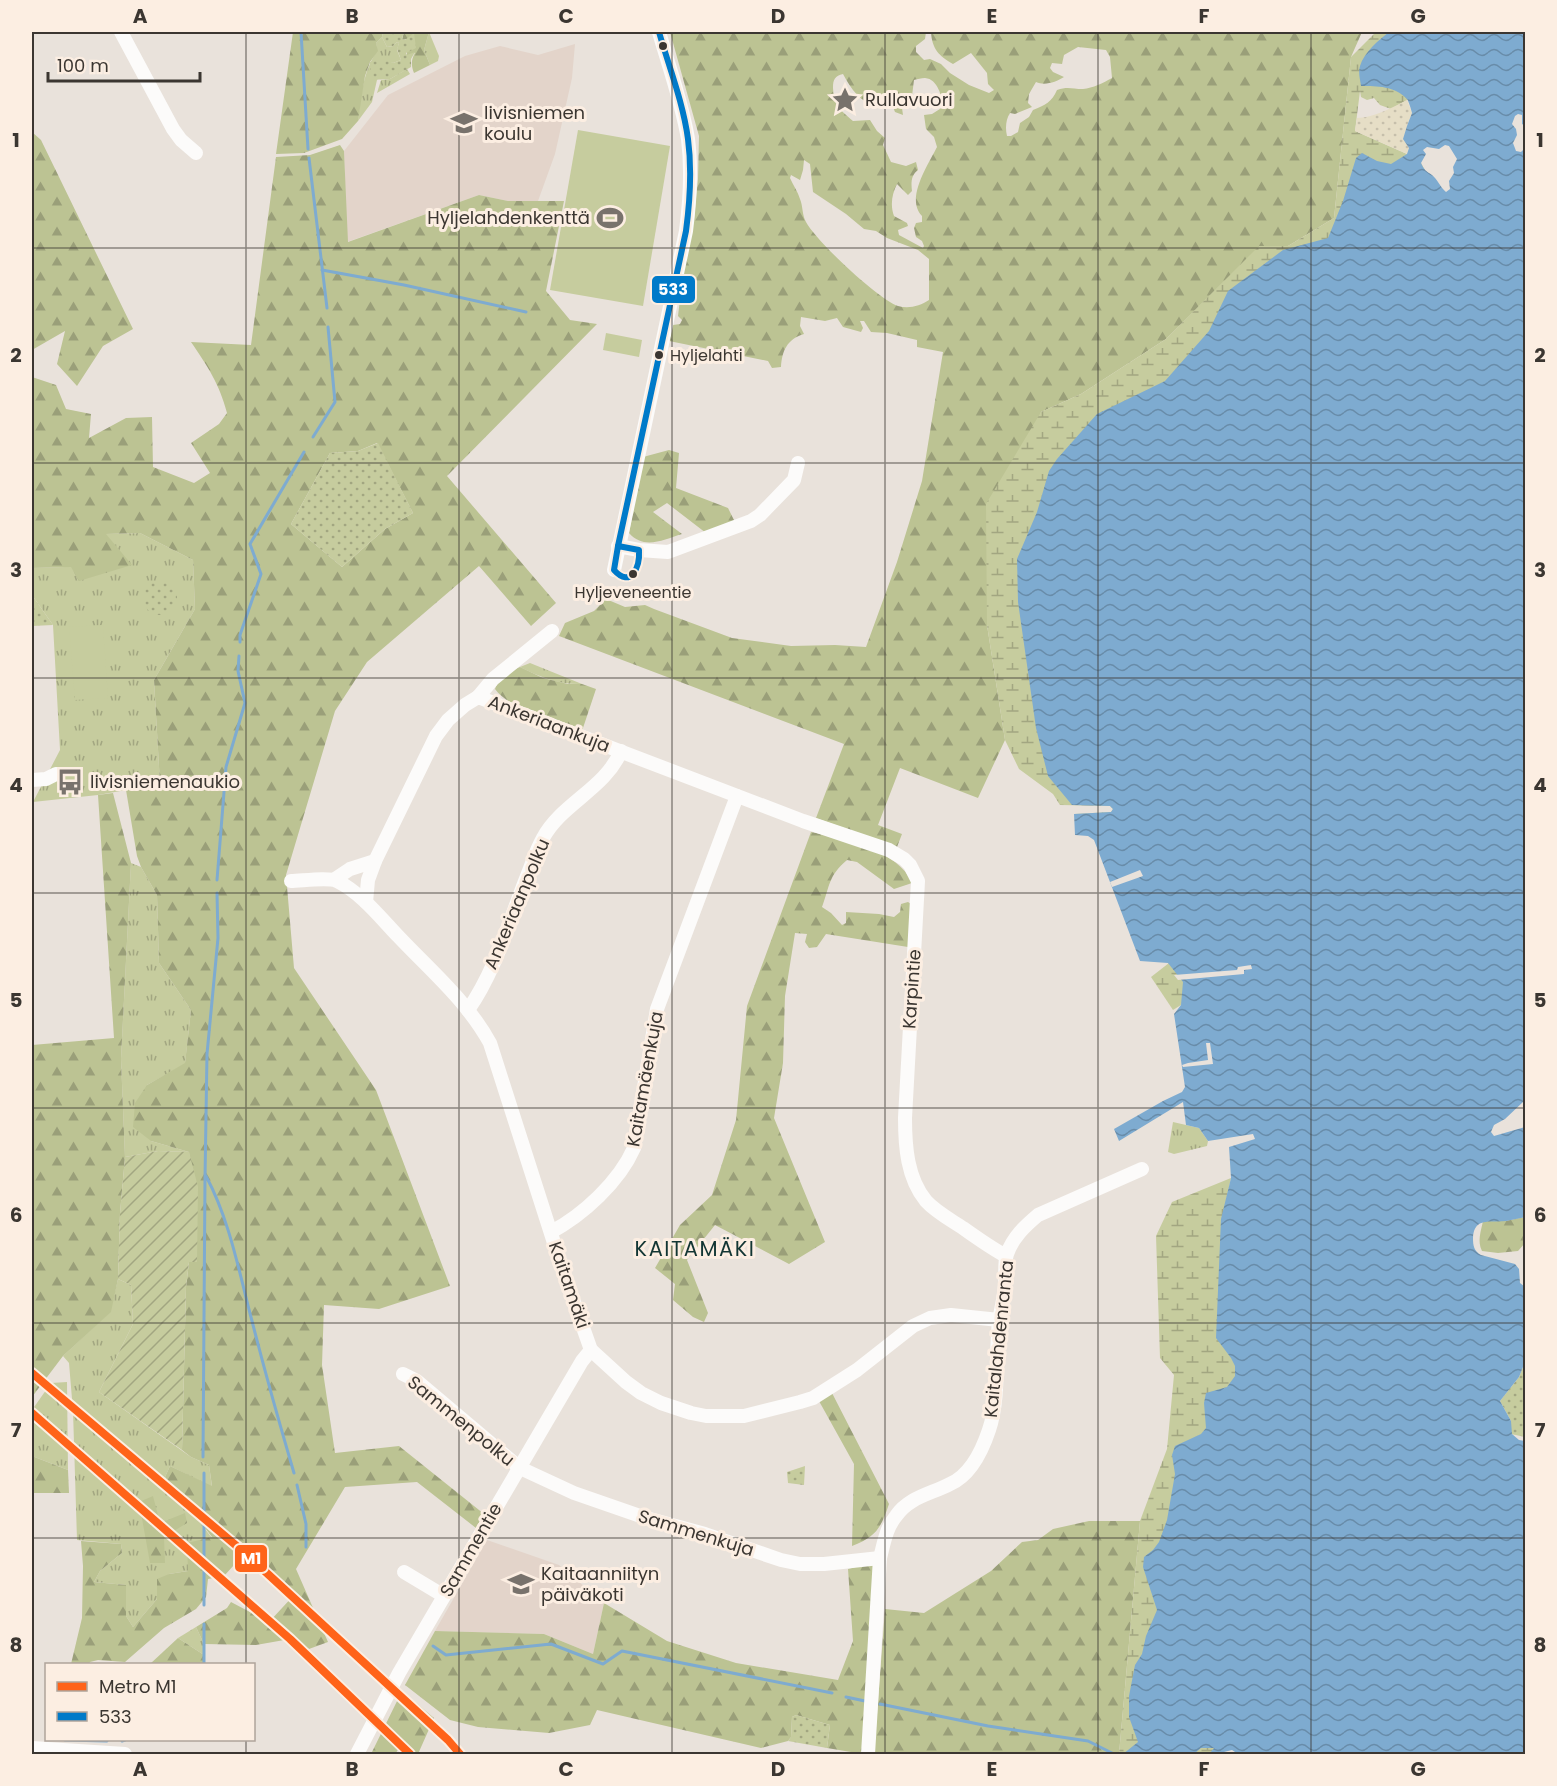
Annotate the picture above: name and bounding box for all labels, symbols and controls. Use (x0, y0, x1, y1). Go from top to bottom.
text: A (133, 2, 148, 30)
text: B (345, 2, 359, 30)
text: C (558, 2, 574, 30)
text: D (771, 2, 785, 30)
text: E (987, 2, 997, 30)
text: F (1199, 2, 1210, 30)
text: G (1410, 2, 1426, 30)
unlabelled marker (657, 40, 669, 52)
scale bar (48, 45, 200, 83)
text: 100 m (57, 53, 109, 78)
place icon: Rullavuori (830, 85, 860, 115)
place label: Rullavuori (865, 87, 953, 112)
place label: Iivisniemen koulu (484, 100, 585, 146)
school or university icon: Iivisniemen koulu (449, 108, 479, 138)
text: 1 (12, 126, 20, 154)
text: 1 (1536, 126, 1544, 154)
sports icon: Hyljelahdenkenttä (595, 203, 625, 233)
place label: Hyljelahdenkenttä (427, 205, 590, 230)
line badge: 533 (651, 275, 696, 304)
text: 533 (658, 278, 688, 301)
text: 2 (10, 341, 22, 369)
text: 2 (1534, 341, 1546, 369)
place label: Hyljelahti (670, 344, 743, 367)
marker: Hyljelahti (653, 349, 665, 361)
text: 3 (10, 556, 22, 584)
text: 3 (1534, 556, 1546, 584)
marker: Hyljeveneentie (627, 568, 639, 580)
place label: Hyljeveneentie (575, 581, 691, 604)
street label: Ankeriaankuja (485, 689, 614, 758)
bus stop icon: Iivisniemenaukio (55, 767, 85, 797)
place label: Iivisniemenaukio (90, 769, 240, 794)
text: 4 (9, 771, 23, 799)
text: 4 (1533, 771, 1547, 799)
street label: Ankeriaanpolku (478, 834, 555, 973)
street label: Karpintie (896, 948, 927, 1030)
text: 5 (10, 986, 23, 1014)
text: 5 (1534, 986, 1547, 1014)
street label: Kaitamäenkuja (620, 1009, 669, 1149)
text: 6 (10, 1201, 22, 1229)
text: 6 (1534, 1201, 1546, 1229)
district label: KAITAMÄKI (635, 1234, 755, 1263)
street label: Kaitamäki (543, 1238, 596, 1332)
street label: Kaitalahdenranta (978, 1259, 1019, 1419)
street label: Sammenpolku (402, 1370, 520, 1472)
text: 7 (11, 1416, 22, 1444)
text: 7 (1535, 1416, 1546, 1444)
street label: Sammentie (434, 1498, 508, 1601)
street label: Sammenkuja (635, 1503, 757, 1562)
line badge: M1 (234, 1544, 268, 1573)
text: M1 (241, 1547, 261, 1570)
place label: Kaitaanniityn päiväkoti (541, 1561, 659, 1607)
school or university icon: Kaitaanniityn päiväkoti (506, 1569, 536, 1599)
text: 8 (10, 1631, 22, 1659)
text: 8 (1534, 1631, 1546, 1659)
legend (45, 1663, 255, 1741)
text: Metro M1 (99, 1674, 177, 1699)
text: 533 (99, 1704, 132, 1729)
text: A (133, 1755, 148, 1783)
text: B (345, 1755, 359, 1783)
text: C (558, 1755, 574, 1783)
text: D (771, 1755, 785, 1783)
text: E (987, 1755, 997, 1783)
text: F (1199, 1755, 1210, 1783)
text: G (1410, 1755, 1426, 1783)

